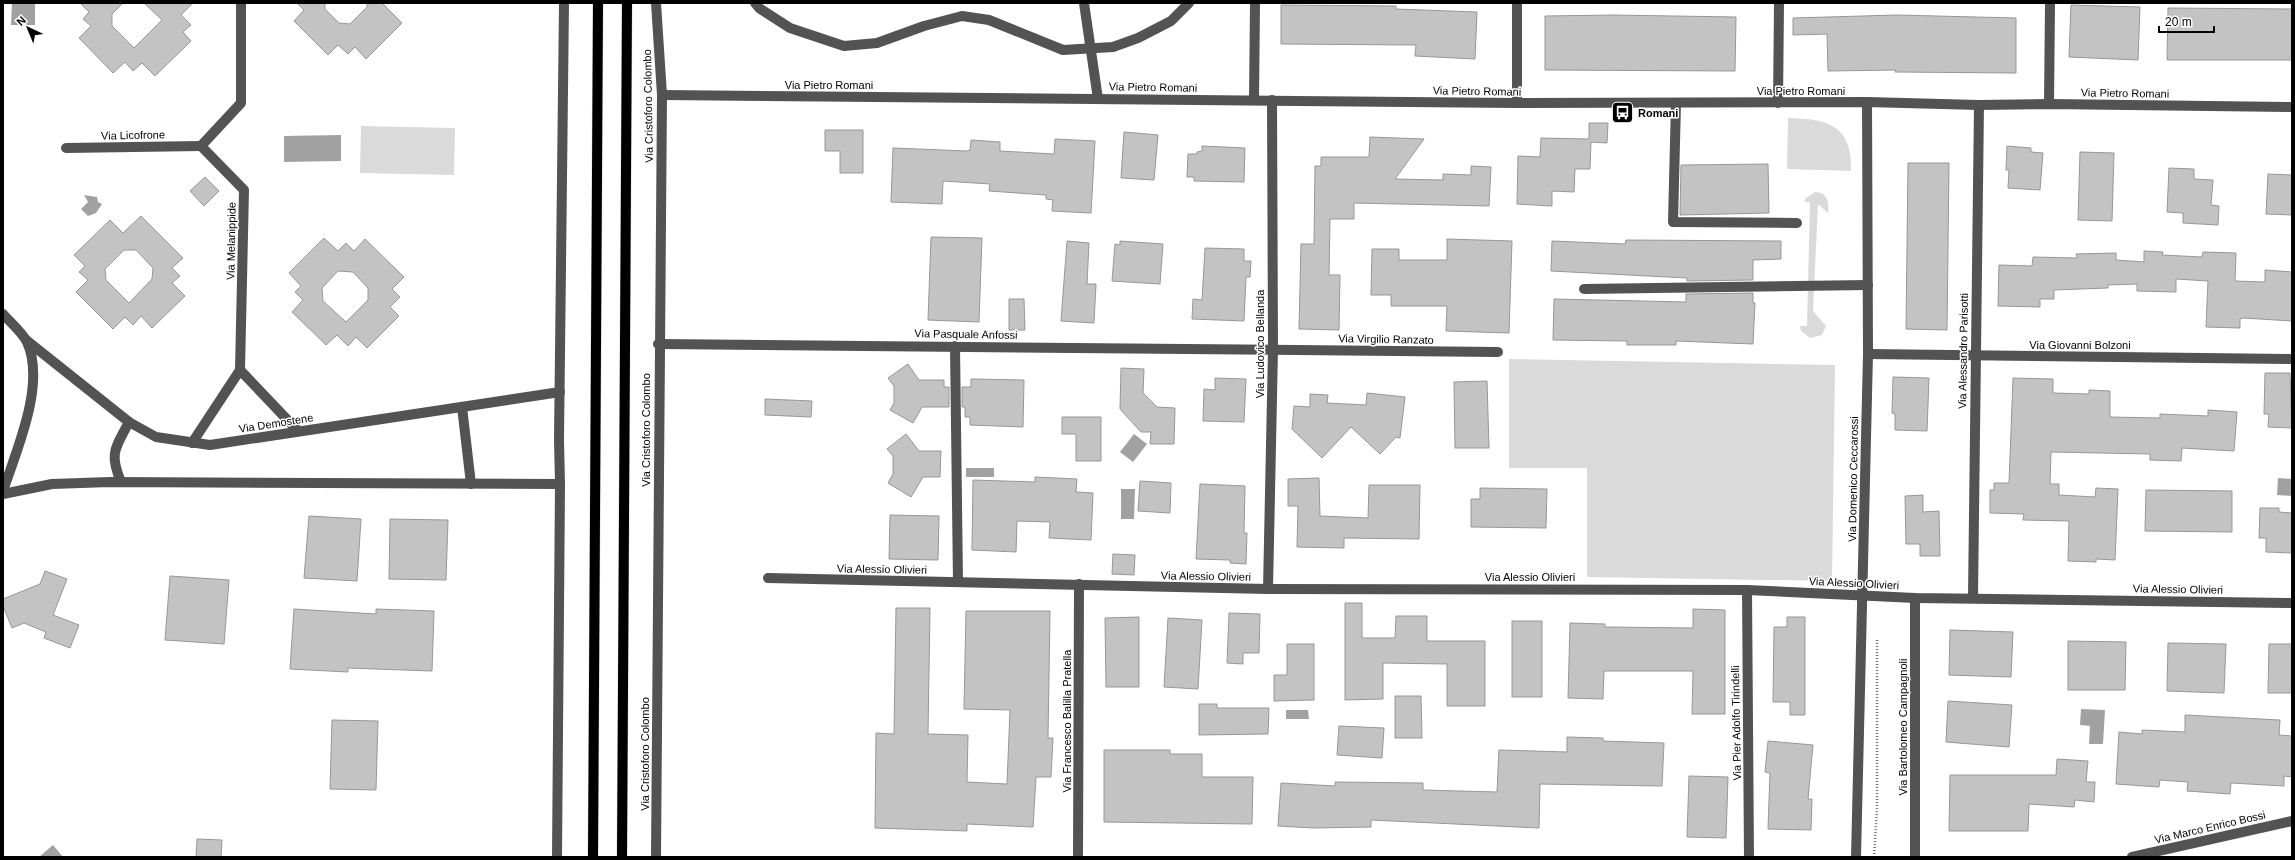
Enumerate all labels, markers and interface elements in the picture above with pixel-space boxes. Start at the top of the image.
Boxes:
north arrow [8,8,48,48]
scale bar [2159,8,2214,34]
text: N [14,14,28,28]
text: 20 m [2165,15,2192,29]
street label: Via Cristoforo Colombo [641,49,655,163]
street label: Via Pietro Romani [785,79,873,91]
street label: Via Pietro Romani [1109,80,1197,94]
street label: Via Pietro Romani [1433,84,1521,98]
street label: Via Pietro Romani [1757,85,1845,97]
street label: Via Pietro Romani [2081,86,2169,100]
bus stop icon: Romani [1610,100,1636,126]
place label: Romani [1638,107,1678,119]
street label: Via Licofrone [101,128,165,142]
street label: Via Melanippide [224,202,238,280]
street label: Via Ludovico Bellanda [1254,289,1266,398]
street label: Via Alessandro Parisotti [1956,293,1970,409]
street label: Via Pasquale Anfossi [914,327,1018,341]
street label: Via Virgilio Ranzato [1338,332,1434,346]
street label: Via Giovanni Bolzoni [2029,339,2131,351]
street label: Via Cristoforo Colombo [640,373,652,487]
street label: Via Demostene [238,411,314,435]
street label: Via Domenico Ceccarossi [1846,416,1860,542]
street label: Via Alessio Olivieri [837,562,927,576]
street label: Via Alessio Olivieri [1161,569,1251,583]
street label: Via Alessio Olivieri [1485,571,1575,583]
street label: Via Alessio Olivieri [1809,575,1899,591]
street label: Via Alessio Olivieri [2133,582,2223,596]
street label: Via Francesco Balilla Pratella [1061,649,1073,792]
street label: Via Bartolomeo Campagnoli [1897,659,1909,795]
street label: Via Pier Adolfo Tirindelli [1729,665,1743,781]
street label: Via Cristoforo Colombo [639,697,651,811]
street label: Via Marco Enrico Bossi [2153,808,2267,846]

